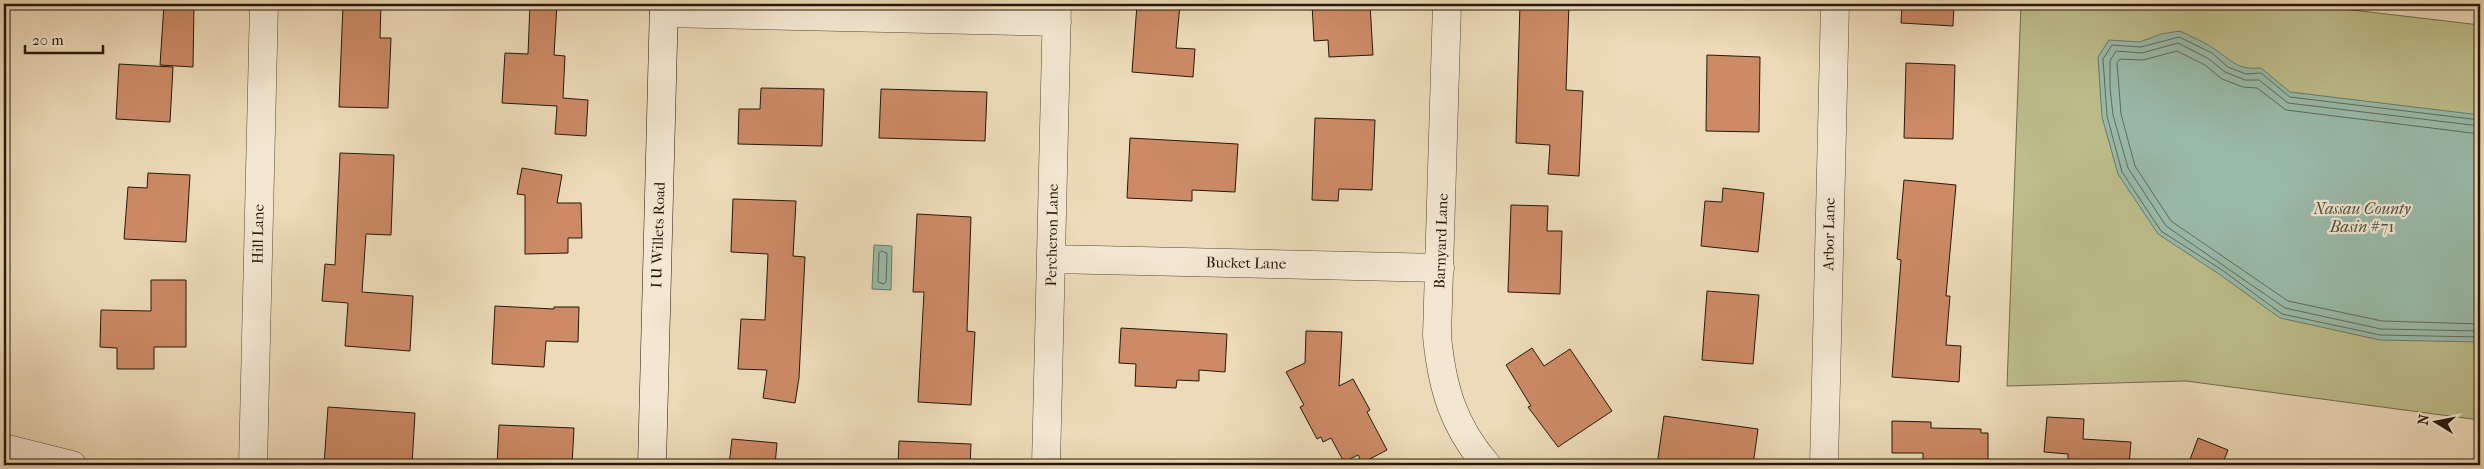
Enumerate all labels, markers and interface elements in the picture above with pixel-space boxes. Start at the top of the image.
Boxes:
scale bar [25,22,102,54]
text: 20 m [32,31,64,49]
street label: I U Willets Road [647,181,669,288]
street label: Percheron Lane [1042,183,1062,286]
street label: Barnyard Lane [1430,192,1452,289]
street label: Arbor Lane [1819,197,1839,272]
water label: Nassau County Basin #71 [2312,199,2411,236]
street label: Hill Lane [248,203,268,264]
street label: Bucket Lane [1206,253,1287,273]
north arrow [2412,396,2462,446]
text: N [2414,413,2433,427]

